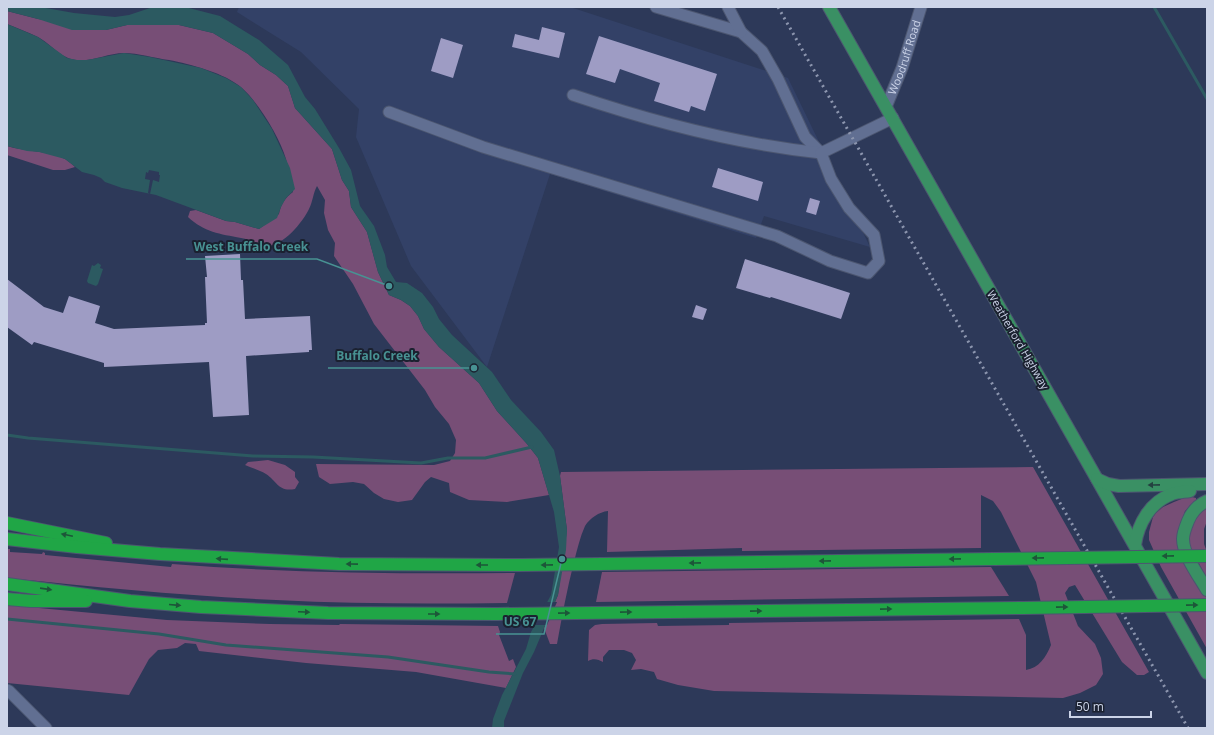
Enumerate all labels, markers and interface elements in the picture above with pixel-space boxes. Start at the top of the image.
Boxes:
street label: Woodruff Road [884,18,923,97]
callout: West Buffalo Creek [186,235,317,259]
text: West Buffalo Creek [194,238,309,255]
street label: Weatherford Highway [984,288,1053,392]
callout: Buffalo Creek [328,344,425,368]
text: Buffalo Creek [336,347,418,364]
one-way arrow [1147,482,1160,488]
one-way arrow [61,532,73,538]
one-way arrow [1161,553,1174,559]
one-way arrow [216,555,228,562]
one-way arrow [1031,555,1044,561]
one-way arrow [948,556,961,562]
one-way arrow [818,558,831,564]
one-way arrow [689,559,701,566]
one-way arrow [345,561,358,567]
one-way arrow [541,561,553,568]
one-way arrow [475,562,488,568]
one-way arrow [40,586,52,592]
one-way arrow [169,601,181,608]
one-way arrow [1186,602,1199,608]
one-way arrow [1056,604,1069,610]
one-way arrow [880,606,893,612]
one-way arrow [298,608,310,615]
one-way arrow [750,608,763,614]
one-way arrow [620,609,632,616]
callout: US 67 [496,610,544,634]
one-way arrow [558,610,571,616]
one-way arrow [428,611,441,617]
text: US 67 [504,613,536,630]
scale bar [1070,693,1151,719]
text: 50 m [1076,698,1104,715]

